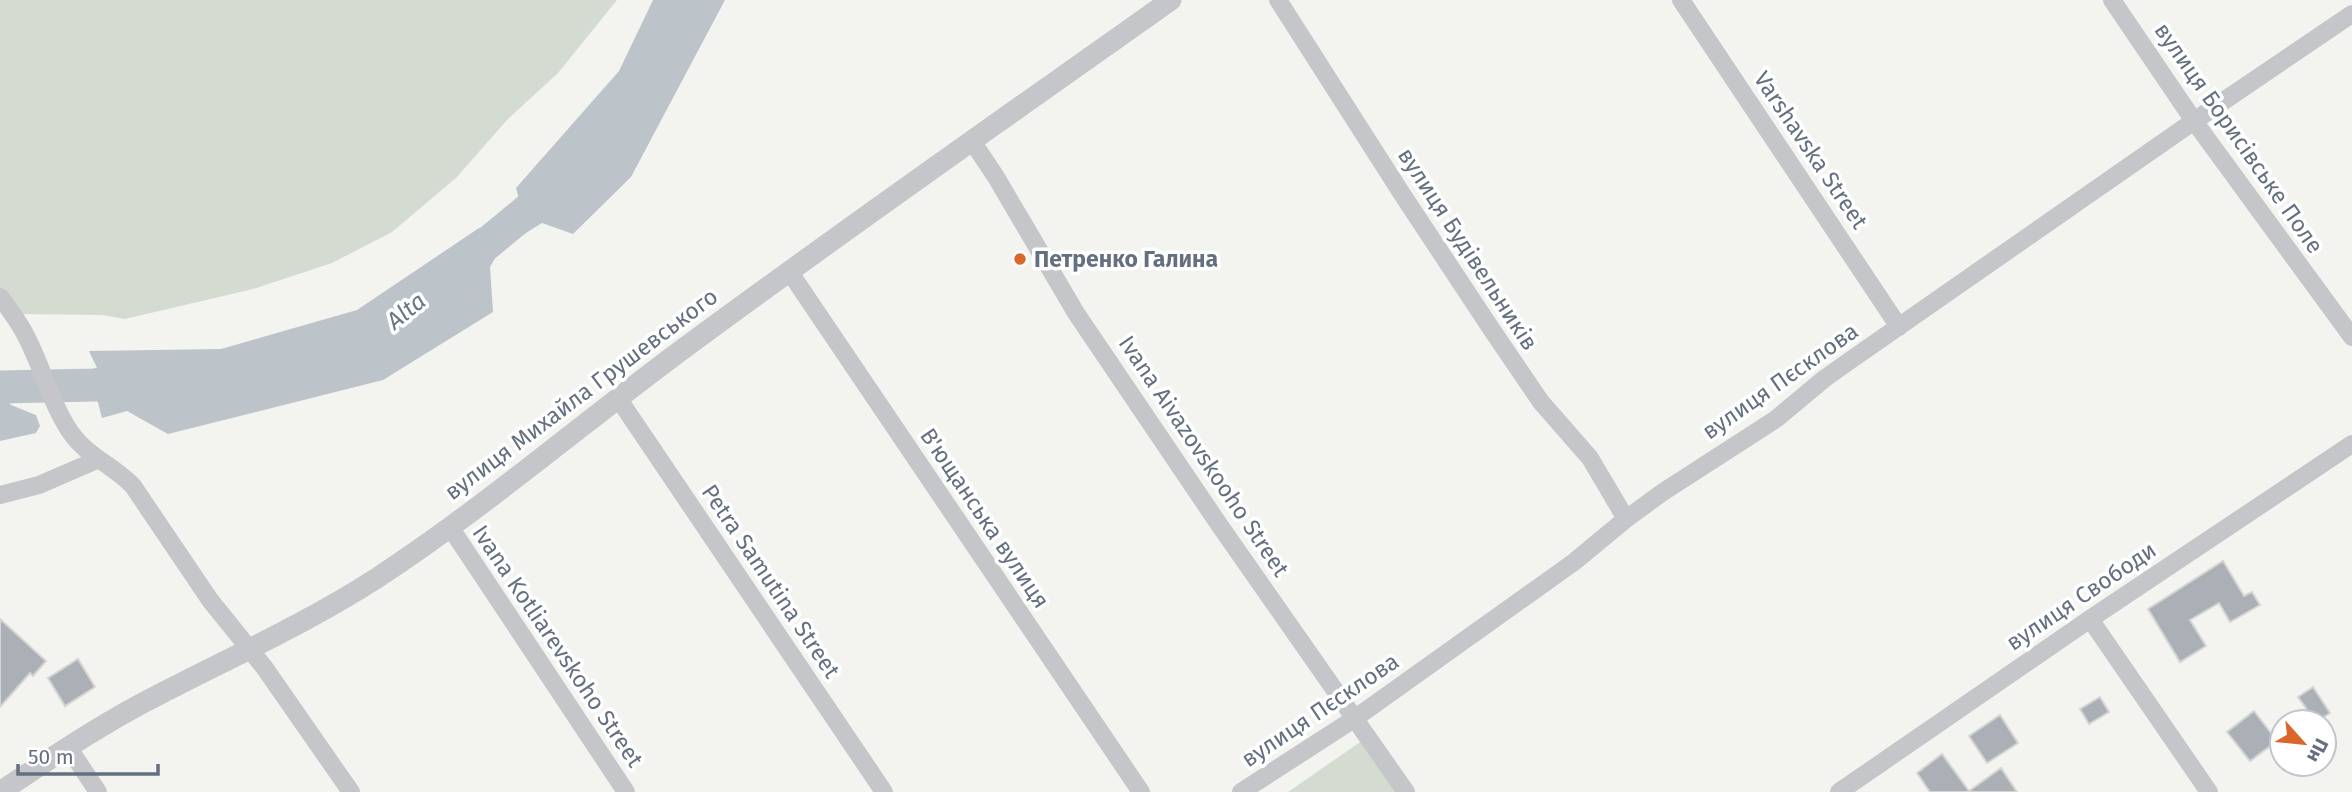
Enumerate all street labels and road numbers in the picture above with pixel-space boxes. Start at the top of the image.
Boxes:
street label: вулиця Борисівське Поле [2149,17,2329,259]
street label: Varshavska Street [1748,66,1874,235]
street label: вулиця Будівельників [1392,143,1544,355]
street label: вулиця Михайла Грушевського [439,282,723,506]
street label: вулиця Пєсклова [1697,317,1863,445]
street label: Ivana Aivazovskooho Street [1113,330,1296,582]
street label: В'ющанська вулиця [914,423,1056,613]
street label: Petra Samutina Street [696,479,847,684]
street label: Ivana Kotliarevskoho Street [467,520,650,773]
street label: вулиця Свободи [2001,535,2161,657]
street label: вулиця Пєсклова [1236,647,1404,773]

